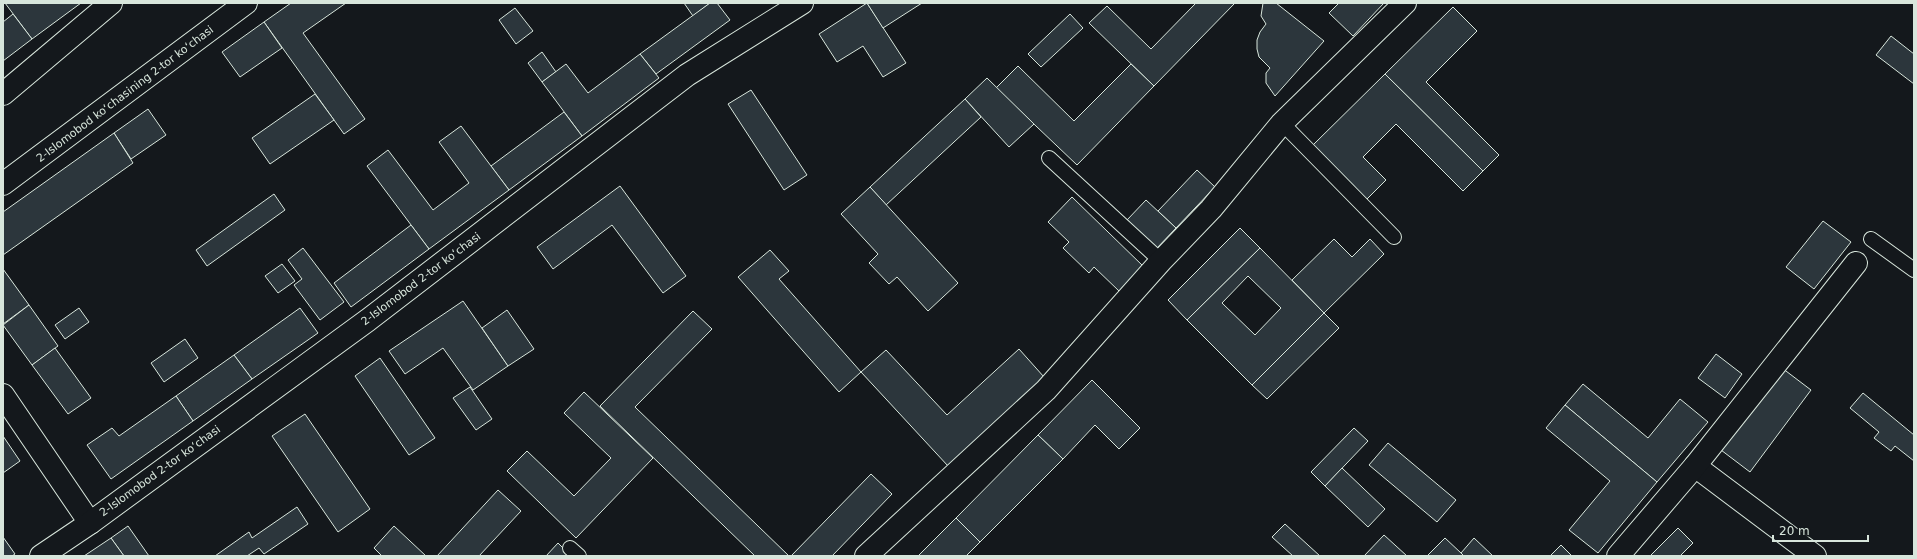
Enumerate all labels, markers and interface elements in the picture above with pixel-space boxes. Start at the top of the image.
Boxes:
street label: 2-Islomobod koʻchasining 2-tor koʻchasi [34,23,216,165]
street label: 2-Islomobod 2-tor koʻchasi [359,230,483,328]
street label: 2-Islomobod 2-tor koʻchasi [97,423,223,519]
scale bar [1773,517,1868,543]
text: 20 m [1779,524,1810,538]

